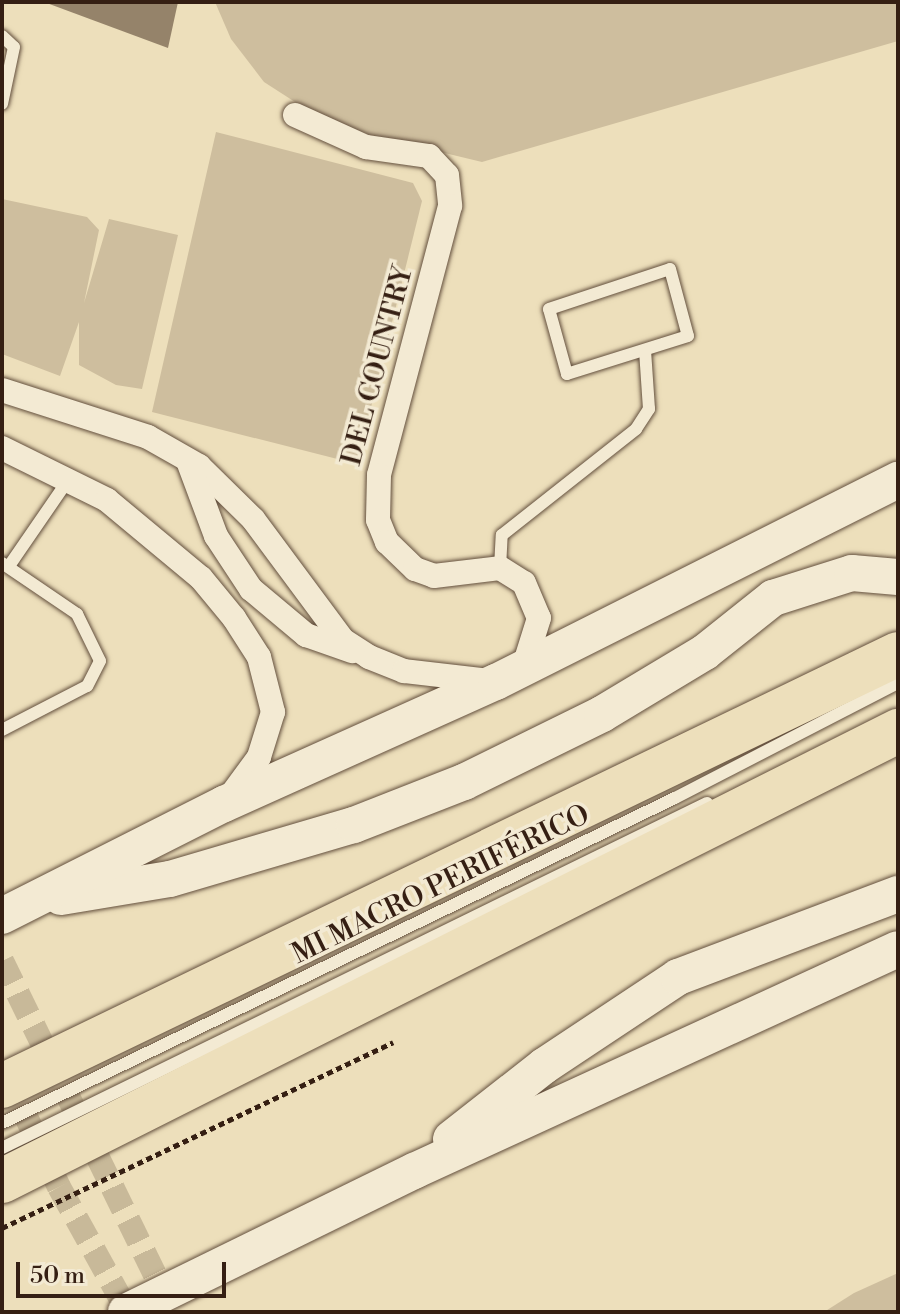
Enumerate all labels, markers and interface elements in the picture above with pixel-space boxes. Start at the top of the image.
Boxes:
street label: DEL COUNTRY [335,263,421,469]
street label: MI MACRO PERIFÉRICO [287,798,595,972]
scale bar [20,1246,230,1296]
text: 50 m [30,1261,85,1291]

